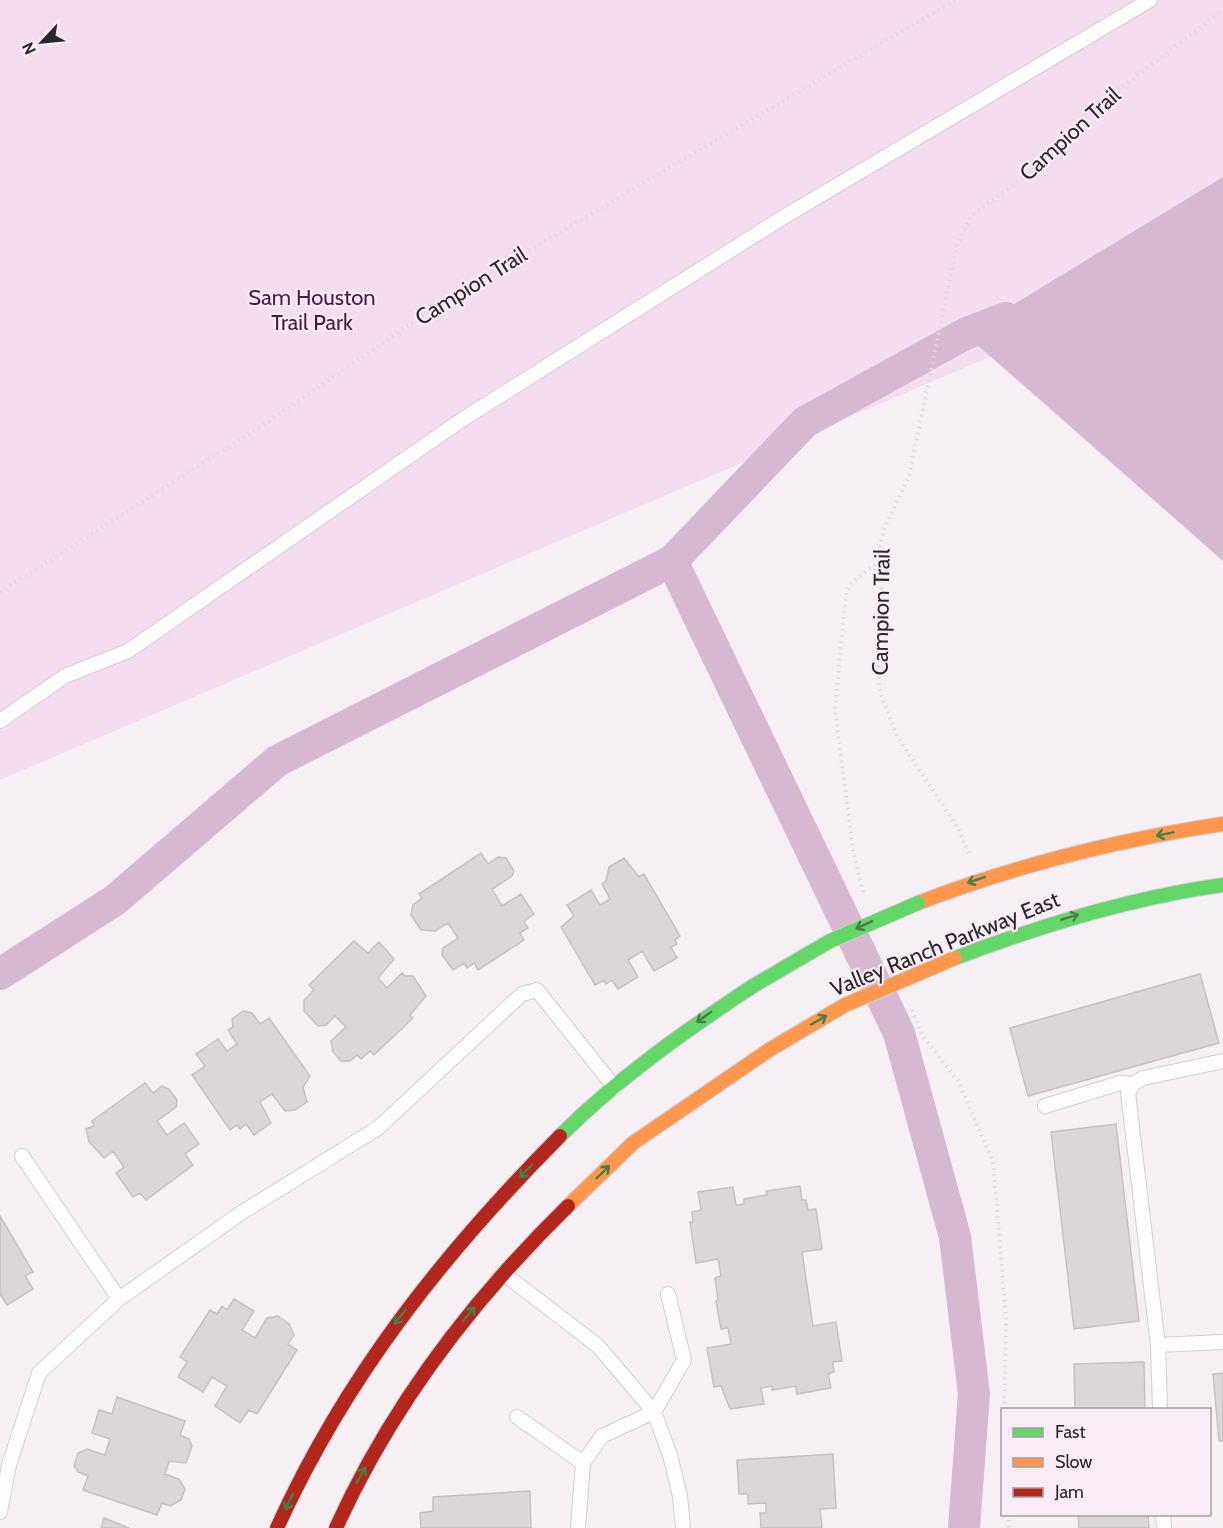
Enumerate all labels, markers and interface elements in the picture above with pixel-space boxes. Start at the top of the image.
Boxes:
north arrow [12,12,72,72]
text: N [18,39,40,58]
street label: Campion Trail [1014,81,1127,186]
street label: Campion Trail [410,241,533,331]
park label: Sam Houston Trail Park [248,284,376,336]
street label: Campion Trail [866,548,896,676]
one-way arrow [1156,828,1175,840]
one-way arrow [967,876,986,887]
street label: Valley Ranch Parkway East [827,885,1064,1002]
one-way arrow [1060,911,1079,922]
one-way arrow [855,920,873,931]
one-way arrow [696,1011,712,1023]
one-way arrow [810,1013,827,1025]
one-way arrow [518,1164,533,1179]
one-way arrow [595,1165,610,1179]
one-way arrow [463,1306,476,1322]
one-way arrow [393,1309,406,1325]
legend [1001,1408,1211,1516]
text: Fast [1055,1421,1086,1443]
text: Slow [1055,1451,1092,1473]
one-way arrow [355,1467,367,1484]
text: Jam [1054,1481,1084,1503]
one-way arrow [283,1493,295,1511]

